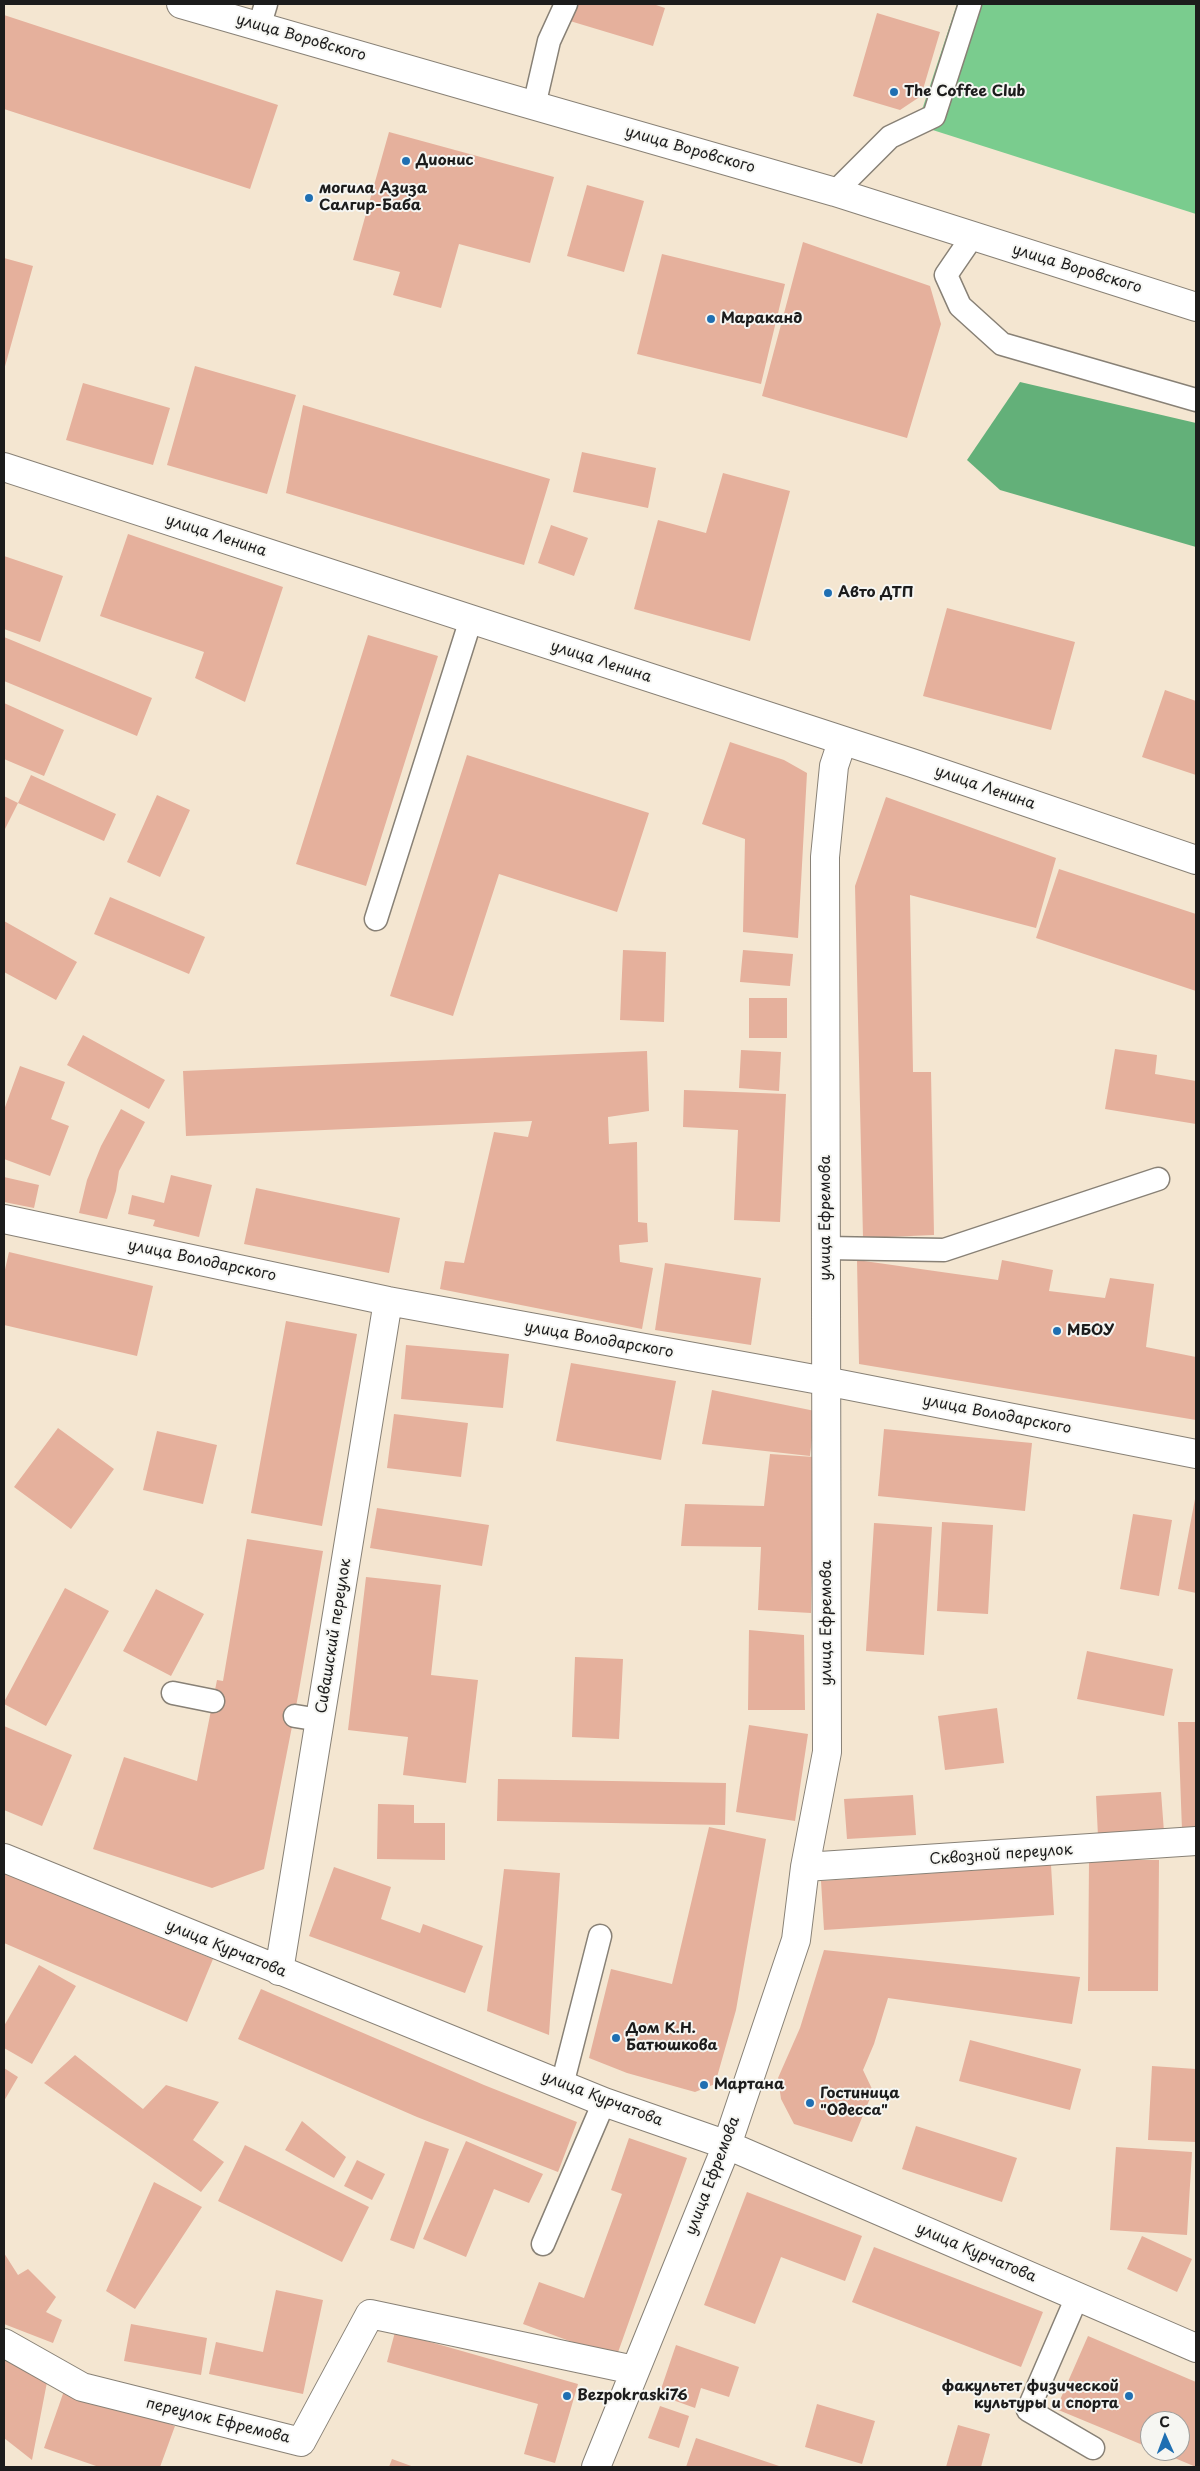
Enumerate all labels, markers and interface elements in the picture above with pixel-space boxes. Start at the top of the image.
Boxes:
street label: улица Воровского [234,11,368,65]
place label: The Coffee Club [904,83,1025,101]
marker: The Coffee Club [888,86,900,98]
street label: улица Воровского [623,123,757,177]
place label: Дионис [416,152,474,170]
marker: Дионис [400,155,412,167]
place label: могила Азиза Салгир-Баба [319,180,427,215]
marker: могила Азиза Салгир-Баба [303,192,315,204]
street label: улица Воровского [1010,241,1144,297]
place label: Мараканд [721,310,802,328]
marker: Мараканд [705,313,717,325]
street label: улица Ленина [163,511,269,561]
place label: Авто ДТП [838,584,914,602]
marker: Авто ДТП [822,587,834,599]
street label: улица Ленина [548,637,654,687]
street label: улица Ленина [932,762,1038,814]
street label: улица Ефремова [817,1155,835,1281]
street label: улица Володарского [126,1237,278,1285]
street label: улица Володарского [523,1318,675,1362]
place label: МБОУ [1067,1322,1114,1340]
marker: МБОУ [1051,1325,1063,1337]
street label: улица Володарского [921,1392,1073,1438]
street label: Сивашский переулок [313,1557,355,1715]
street label: улица Ефремова [818,1560,836,1686]
street label: Сквозной переулок [929,1841,1073,1869]
street label: улица Курчатова [163,1917,289,1981]
place label: Дом К.Н. Батюшкова [626,2020,718,2055]
marker: Дом К.Н. Батюшкова [610,2032,622,2044]
street label: улица Курчатова [539,2068,665,2130]
place label: Мартана [714,2076,785,2094]
marker: Мартана [698,2079,710,2091]
place label: Гостиница "Одесса" [820,2085,900,2120]
marker: Гостиница "Одесса" [804,2097,816,2109]
street label: улица Ефремова [682,2114,744,2238]
street label: улица Курчатова [913,2220,1039,2286]
place label: факультет физической культуры и спорта [942,2378,1119,2413]
place label: Bezpokraski76 [577,2387,688,2405]
marker: Bezpokraski76 [561,2390,573,2402]
marker: факультет физической культуры и спорта [1123,2390,1135,2402]
street label: переулок Ефремова [144,2394,292,2448]
north arrow [1140,2411,1190,2461]
text: С [1159,2411,1170,2432]

